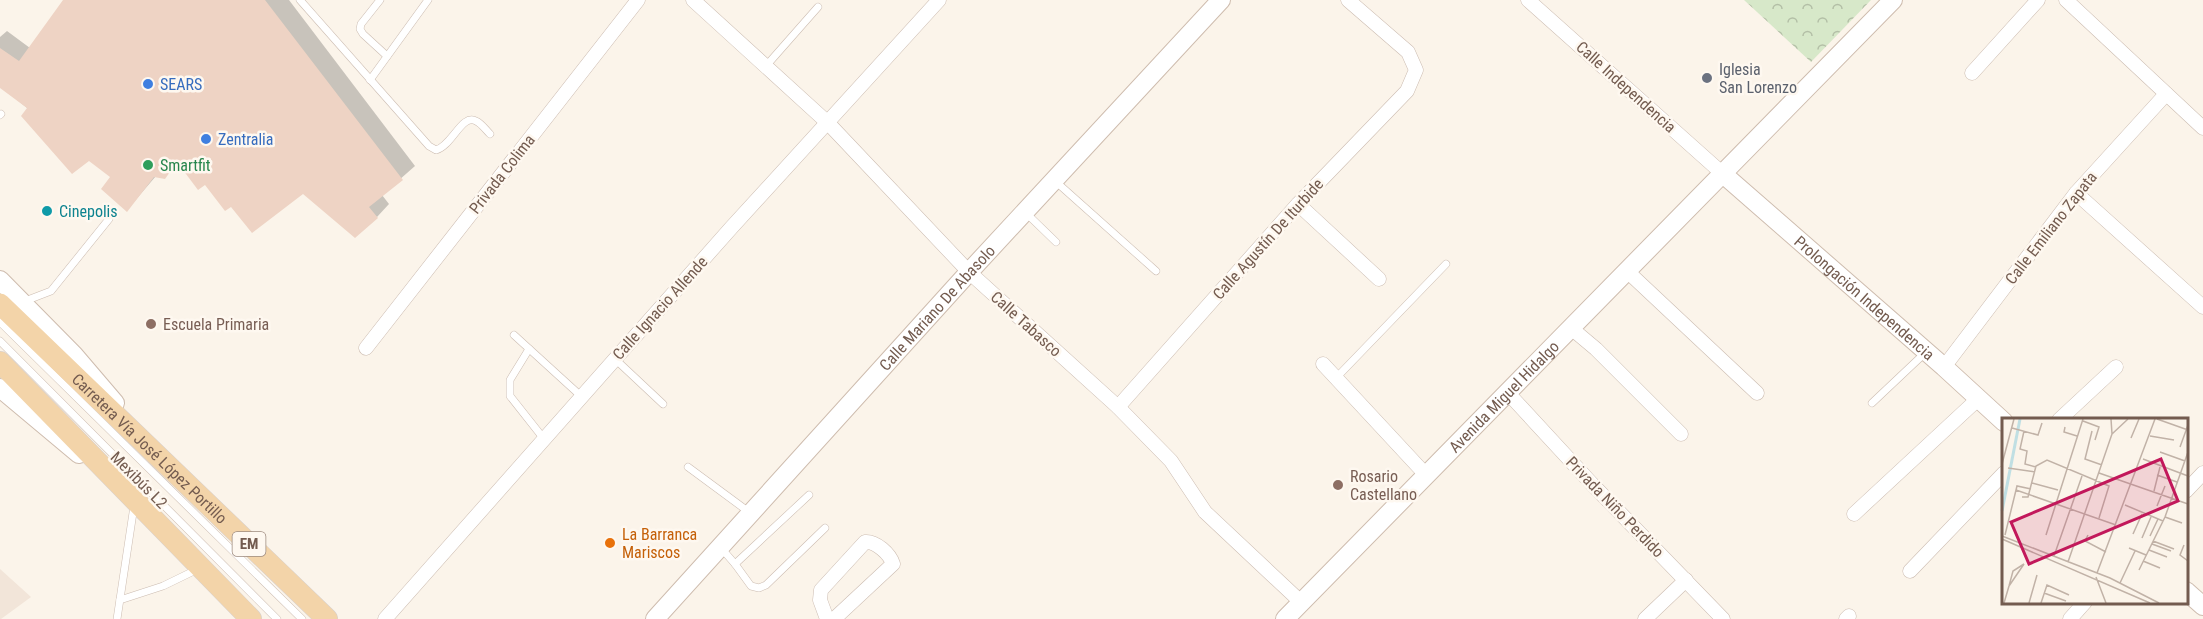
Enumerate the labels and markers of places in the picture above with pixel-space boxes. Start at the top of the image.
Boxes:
place label: Iglesia San Lorenzo [1719,60,1797,97]
marker: Iglesia San Lorenzo [1700,71,1714,85]
place label: SEARS [160,75,202,94]
marker: SEARS [141,77,155,91]
place label: Zentralia [218,130,273,149]
marker: Zentralia [199,132,213,146]
place label: Smartfit [160,156,211,175]
marker: Smartfit [141,158,155,172]
place label: Cinepolis [59,202,118,221]
marker: Cinepolis [40,204,54,218]
place label: Escuela Primaria [163,315,269,334]
marker: Escuela Primaria [144,317,158,331]
place label: Rosario Castellano [1350,467,1417,504]
marker: Rosario Castellano [1331,478,1345,492]
place label: La Barranca Mariscos [622,525,697,562]
marker: La Barranca Mariscos [603,536,617,550]

